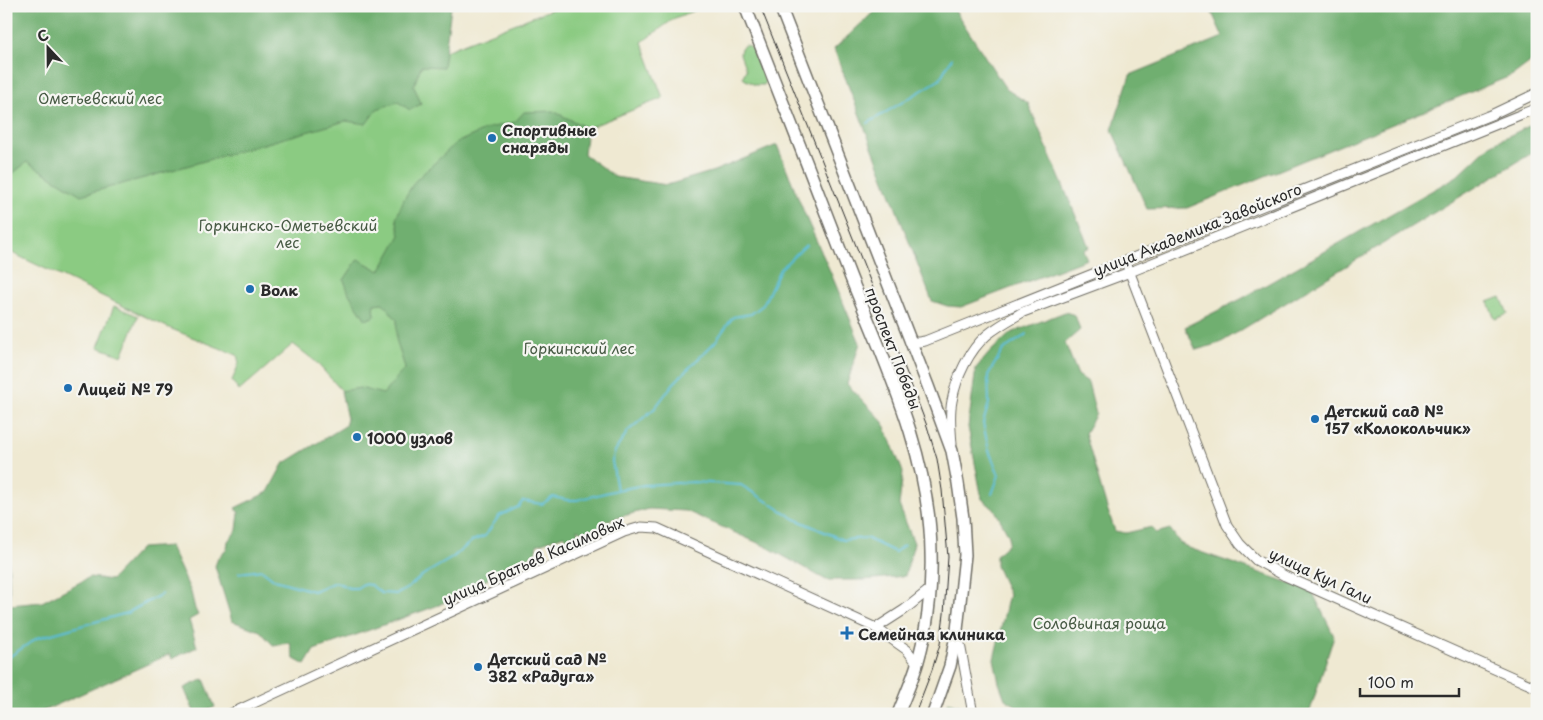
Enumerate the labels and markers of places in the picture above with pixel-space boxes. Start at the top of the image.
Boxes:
place label: Спортивные снаряды [502,118,597,158]
marker: Спортивные снаряды [486,132,498,144]
place label: Волк [260,278,298,301]
marker: Волк [244,283,256,295]
place label: Лицей № 79 [78,377,173,400]
marker: Лицей № 79 [62,382,74,394]
place label: Детский сад № 157 «Колокольчик» [1324,399,1471,439]
marker: Детский сад № 157 «Колокольчик» [1309,413,1321,425]
place label: 1000 узлов [367,426,453,449]
marker: 1000 узлов [351,431,363,443]
place label: Семейная клиника [858,622,1006,645]
marker: Семейная клиника [840,626,854,640]
place label: Детский сад № 382 «Радуга» [487,647,607,687]
marker: Детский сад № 382 «Радуга» [472,661,484,673]

